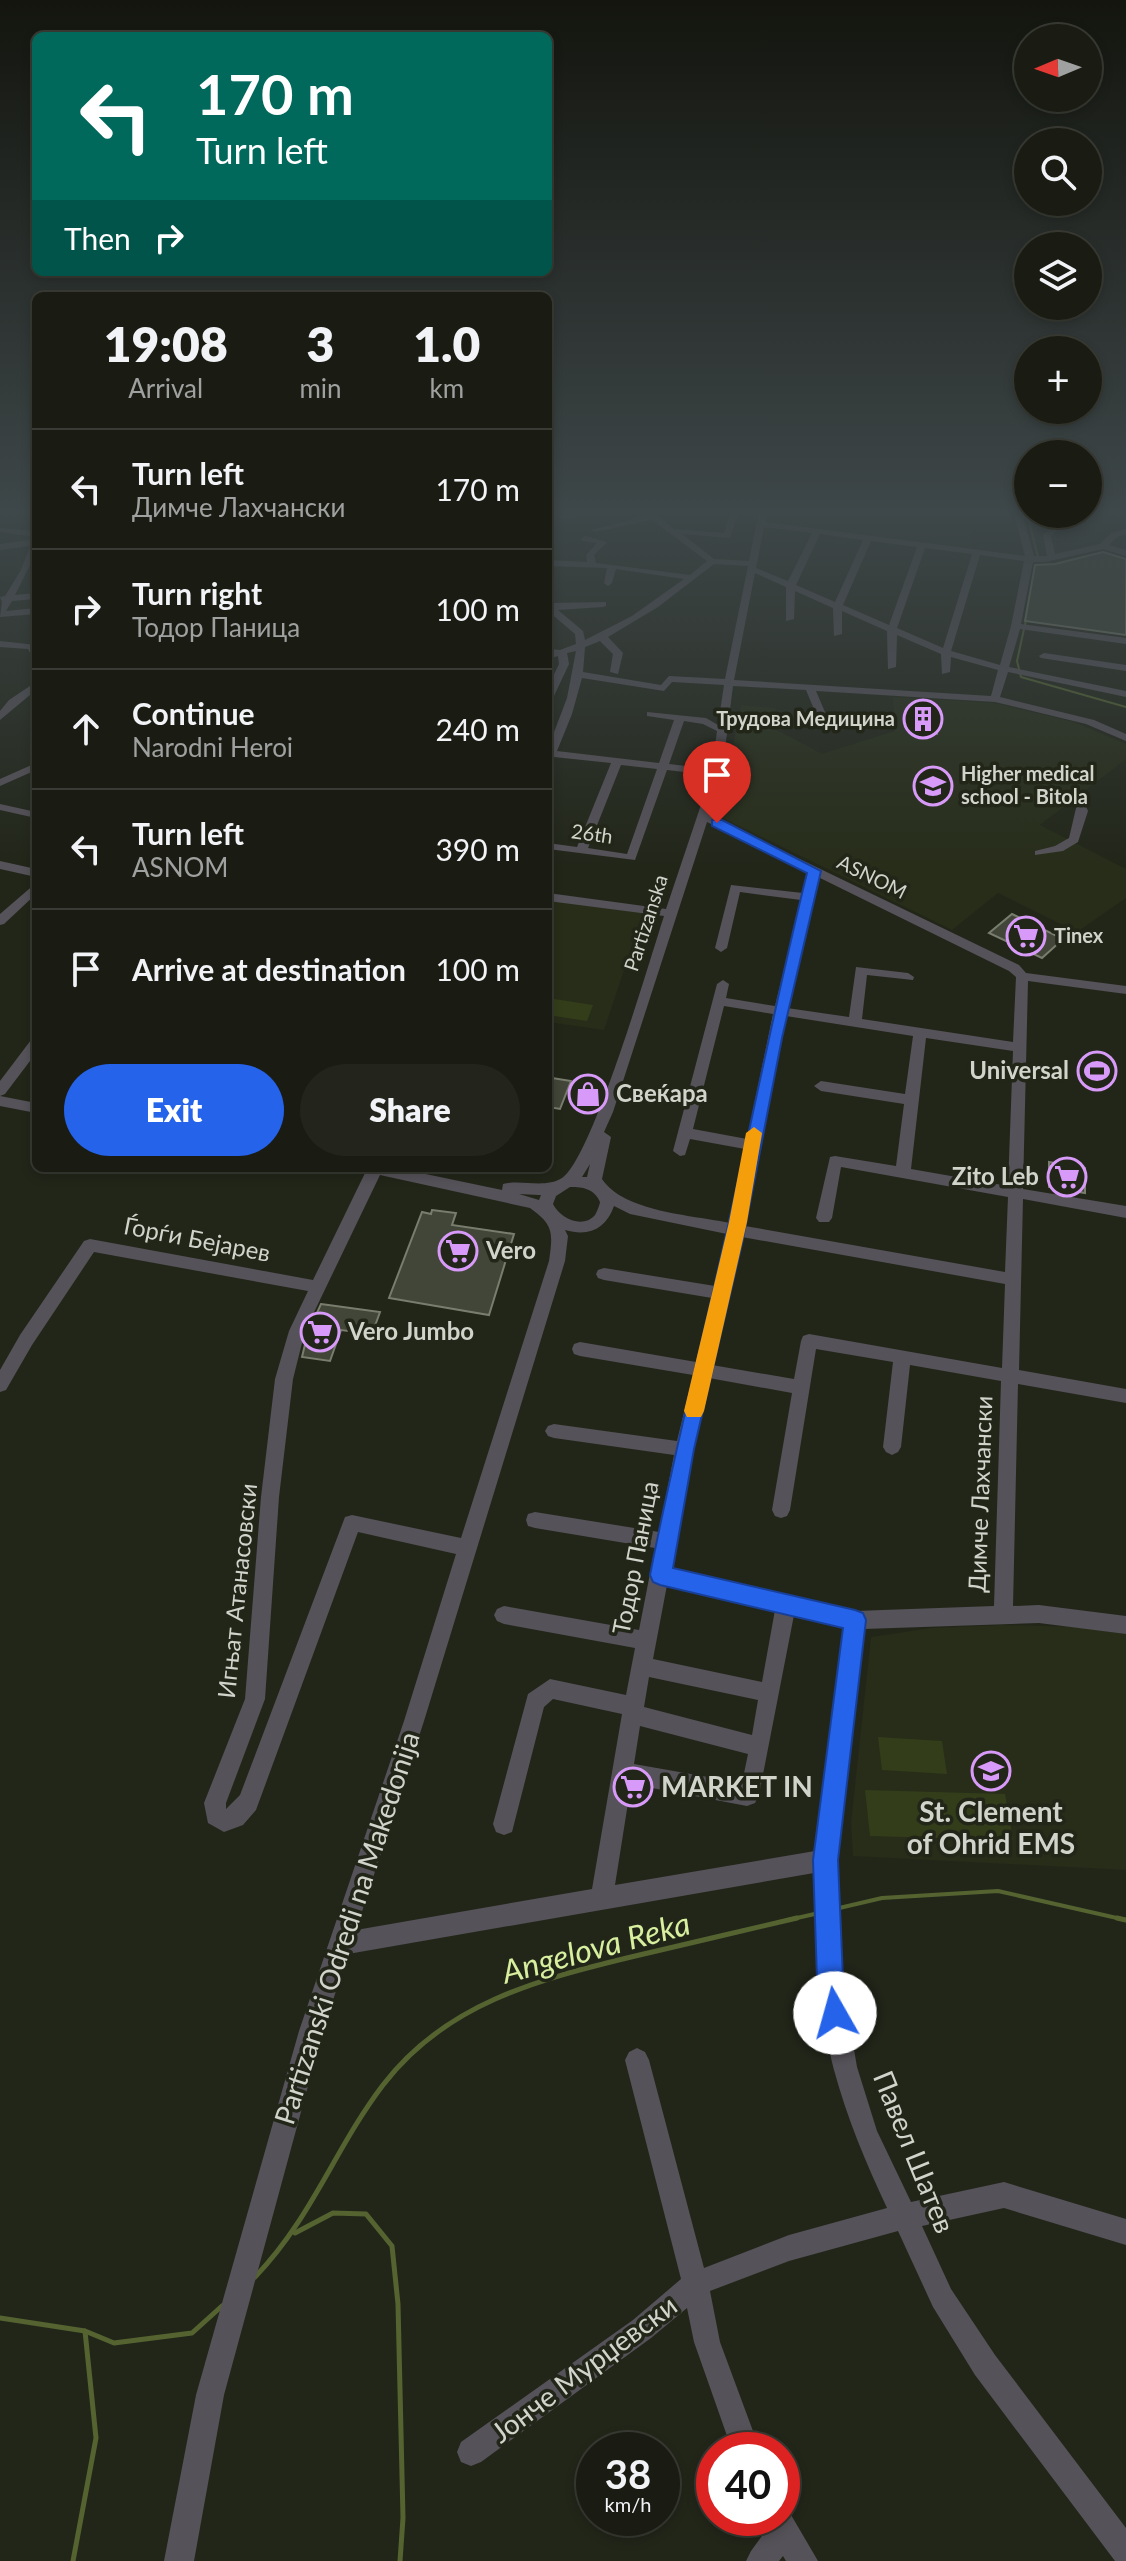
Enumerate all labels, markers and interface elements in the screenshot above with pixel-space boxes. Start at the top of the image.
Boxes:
north arrow [1014,24,1102,112]
map controls [1014,24,1102,528]
text: 170 m [196,60,354,127]
icon: left [64,64,168,168]
text: Turn left [196,128,328,172]
button: search [1014,128,1102,216]
icon: right [147,216,191,260]
text: Then [64,220,131,256]
button: layers [1014,232,1102,320]
text: 19:08 [104,315,228,372]
text: 3 [307,315,334,372]
text: 1.0 [413,315,480,372]
button: + [1014,336,1102,424]
text: Arrival [128,372,203,404]
text: min [299,372,342,404]
text: km [429,372,464,404]
button: − [1014,440,1102,528]
text: Turn left [132,455,244,491]
icon: left [64,467,108,511]
text: 170 m [435,471,520,507]
text: Димче Лахчански [132,491,345,523]
text: Turn right [132,575,262,611]
icon: right [64,587,108,631]
text: 100 m [435,591,520,627]
text: Тодор Паница [132,611,300,643]
text: Continue [132,695,255,731]
building icon: Трудова Медицина [902,698,944,740]
place label: Трудова Медицина [716,706,895,730]
icon: ahead [64,707,108,751]
text: 240 m [435,711,520,747]
text: Narodni Heroi [132,731,293,763]
pin [683,741,751,823]
icon: arrive [695,753,739,797]
place label: Higher medical school - Bitola [961,761,1094,808]
school or university icon: Higher medical school - Bitola [912,765,954,807]
text: Turn left [132,815,244,851]
street label: 26th [570,818,614,848]
icon: left [64,827,108,871]
text: 390 m [435,831,520,867]
street label: ASNOM [834,849,911,903]
text: ASNOM [132,851,229,883]
street label: Partizanska [618,871,672,974]
supermarket icon: Tinex [1005,915,1047,957]
place label: Tinex [1054,923,1104,947]
icon: arrive [64,947,108,991]
text: Arrive at destination [132,951,406,987]
text: 100 m [435,951,520,987]
sports icon: Universal [1076,1050,1118,1092]
place label: Universal [969,1055,1069,1084]
button: Exit [64,1064,284,1156]
button: Share [300,1064,520,1156]
shop icon: Свеќара [567,1073,609,1115]
place label: Свеќара [616,1078,708,1107]
supermarket icon: Zito Leb [1046,1156,1088,1198]
place label: Zito Leb [952,1161,1039,1190]
street label: Ѓорѓи Бејарев [121,1210,273,1267]
supermarket icon: Vero [437,1230,479,1272]
place label: Vero [485,1235,536,1264]
supermarket icon: Vero Jumbo [299,1311,341,1353]
place label: Vero Jumbo [347,1316,474,1345]
street label: Димче Лахчански [962,1395,997,1593]
street label: Тодор Паница [605,1479,664,1637]
street label: Игњат Атанасовски [211,1482,262,1700]
street label: Partizanski Odredi na Makedonija [266,1727,426,2128]
school or university icon: St. Clement of Ohrid EMS [970,1750,1012,1792]
supermarket icon: MARKET IN [612,1766,654,1808]
place label: MARKET IN [661,1769,813,1803]
place label: St. Clement of Ohrid EMS [907,1794,1075,1860]
water label: Angelova Reka [495,1903,694,1991]
position arrow [793,1971,877,2055]
street label: Павел Шатев [867,2066,963,2238]
street label: Јонче Мурџевски [484,2287,683,2449]
speed limit sign: 40 [696,2432,800,2536]
text: 38 [605,2450,651,2498]
text: km/h [605,2492,651,2516]

